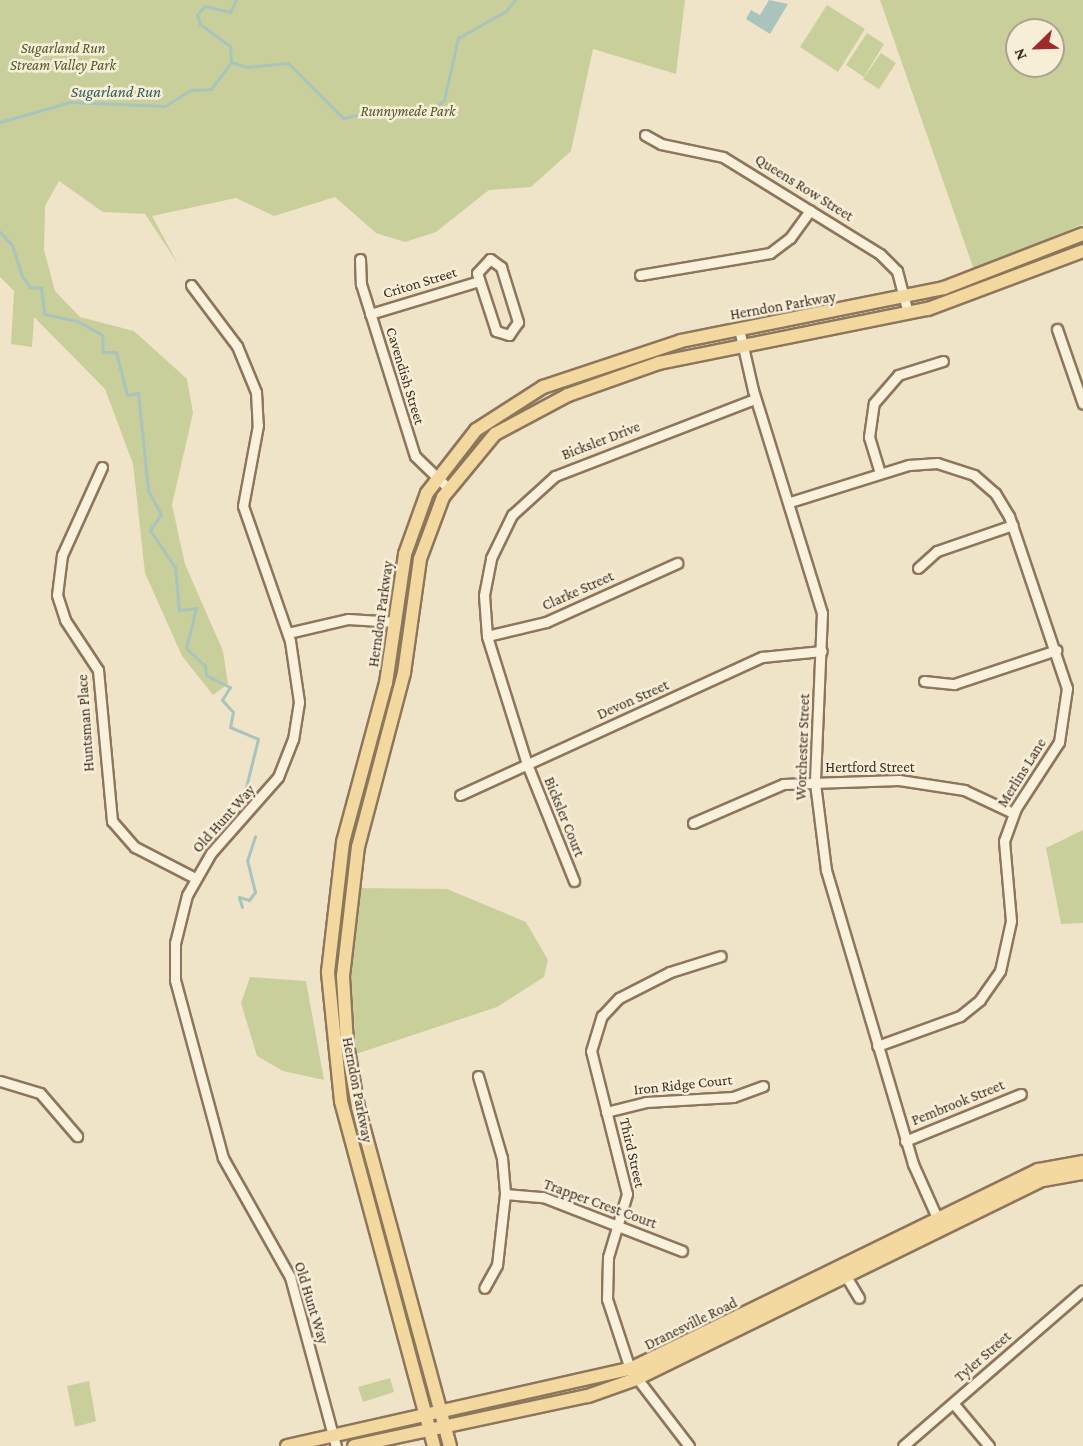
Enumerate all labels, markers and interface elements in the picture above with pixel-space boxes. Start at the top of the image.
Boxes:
north arrow [1005,18,1065,78]
park label: Sugarland Run Stream Valley Park [10,39,116,74]
text: N [1010,46,1030,63]
water label: Sugarland Run [71,82,161,102]
park label: Runnymede Park [360,103,456,121]
street label: Queens Row Street [752,151,856,225]
street label: Criton Street [381,263,459,303]
street label: Herndon Parkway [729,288,837,324]
street label: Cavendish Street [382,325,428,427]
street label: Bicksler Drive [559,418,643,464]
street label: Herndon Parkway [365,560,397,668]
street label: Clarke Street [539,567,617,615]
street label: Huntsman Place [74,674,98,772]
street label: Devon Street [594,676,672,724]
street label: Worchester Street [792,693,814,801]
street label: Merlins Lane [994,735,1050,811]
street label: Hertford Street [825,759,915,777]
street label: Bicksler Court [540,774,588,860]
street label: Old Hunt Way [189,781,259,857]
street label: Herndon Parkway [338,1036,376,1144]
street label: Iron Ridge Court [633,1071,733,1099]
street label: Pembrook Street [909,1076,1007,1130]
street label: Third Street [615,1116,649,1190]
street label: Trapper Crest Court [541,1175,659,1233]
street label: Old Hunt Way [290,1260,332,1346]
street label: Dranesville Road [642,1294,740,1354]
street label: Tyler Street [951,1328,1015,1386]

